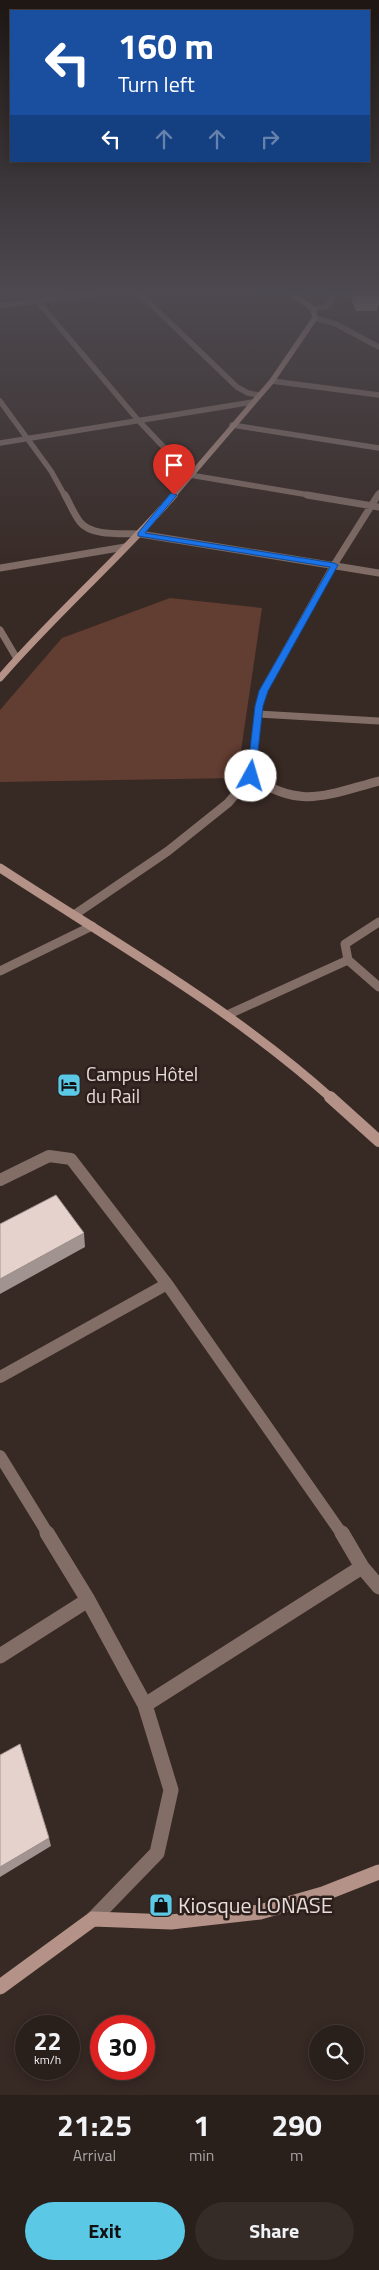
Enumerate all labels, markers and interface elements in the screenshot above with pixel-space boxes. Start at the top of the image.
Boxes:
text: 160 m [118,19,214,73]
icon: left [35,30,100,95]
text: Turn left [118,67,195,101]
icon: left [97,125,125,153]
icon: ahead [150,125,178,153]
icon: ahead [203,125,231,153]
icon: right [256,125,284,153]
pin [153,444,195,495]
icon: arrive [160,451,188,479]
position arrow [224,749,276,801]
place label: Campus Hôtel du Rail [86,1059,198,1110]
hotel icon: Campus Hôtel du Rail [56,1072,82,1098]
place label: Kiosque LONASE [178,1888,333,1922]
shop icon: Kiosque LONASE [148,1892,174,1918]
speed limit sign: 30 [90,2015,155,2080]
text: 22 [33,2022,62,2060]
map controls [309,2025,364,2080]
button: search [309,2025,364,2080]
text: km/h [34,2050,61,2069]
text: 21:25 [57,2102,132,2148]
text: 1 [193,2102,210,2148]
text: 290 [272,2102,322,2148]
text: Arrival [73,2143,116,2167]
text: min [189,2143,214,2167]
text: m [290,2143,303,2167]
button: Exit [25,2202,185,2260]
button: Share [195,2202,354,2260]

